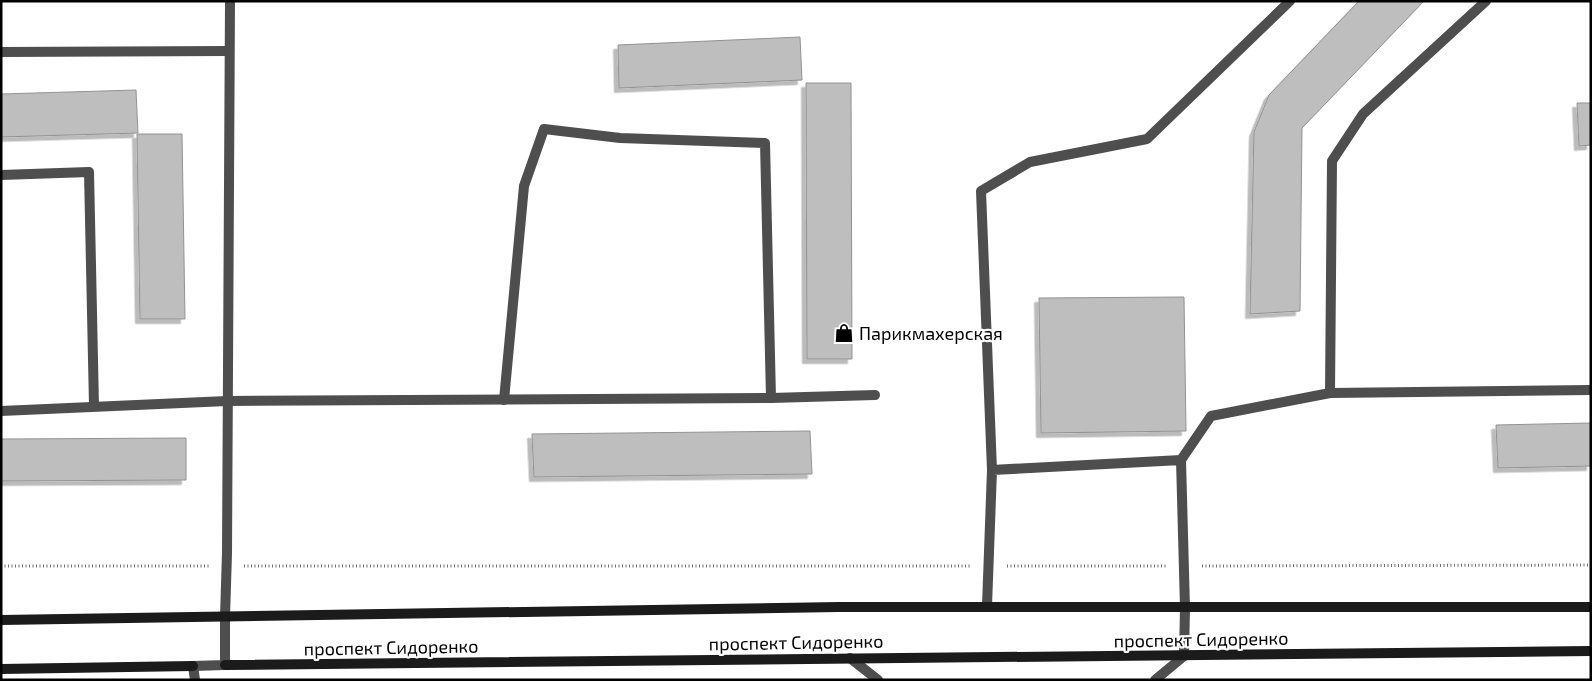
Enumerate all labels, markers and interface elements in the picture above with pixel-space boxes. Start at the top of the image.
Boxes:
shop icon: Парикмахерская [833,322,855,344]
place label: Парикмахерская [859,322,1003,344]
street label: проспект Сидоренко [1113,626,1289,652]
street label: проспект Сидоренко [708,629,884,655]
street label: проспект Сидоренко [303,634,479,660]

